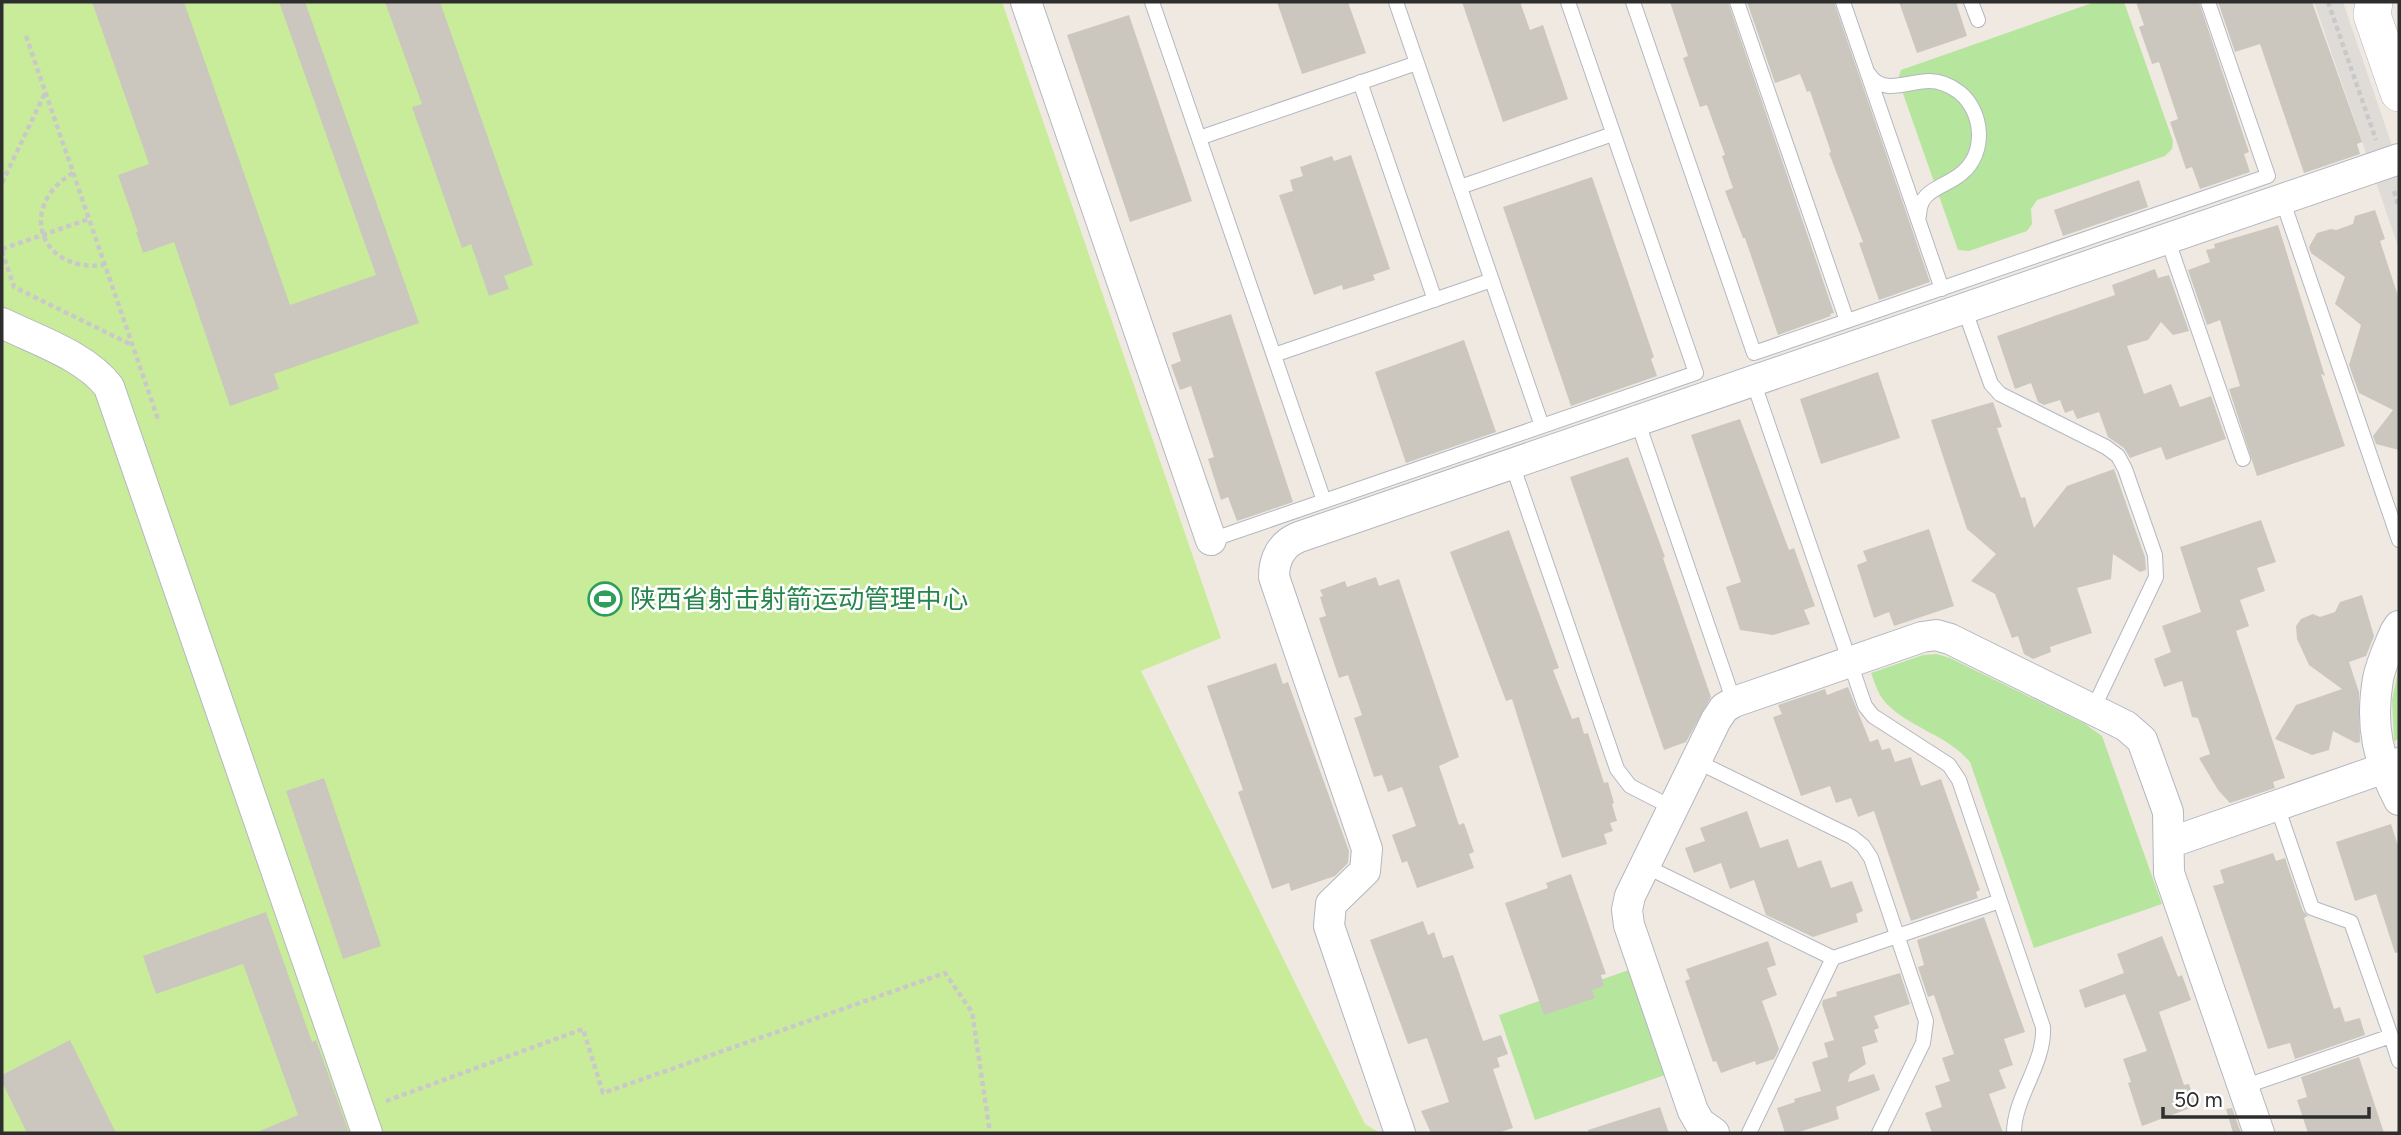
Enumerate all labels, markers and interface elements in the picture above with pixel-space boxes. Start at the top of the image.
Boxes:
sports icon: 陕西省射击射箭运动管理中心 [586,580,624,618]
place label: 陕西省射击射箭运动管理中心 [630,583,968,615]
scale bar [2163,1076,2370,1120]
text: 50 m [2174,1087,2223,1112]

